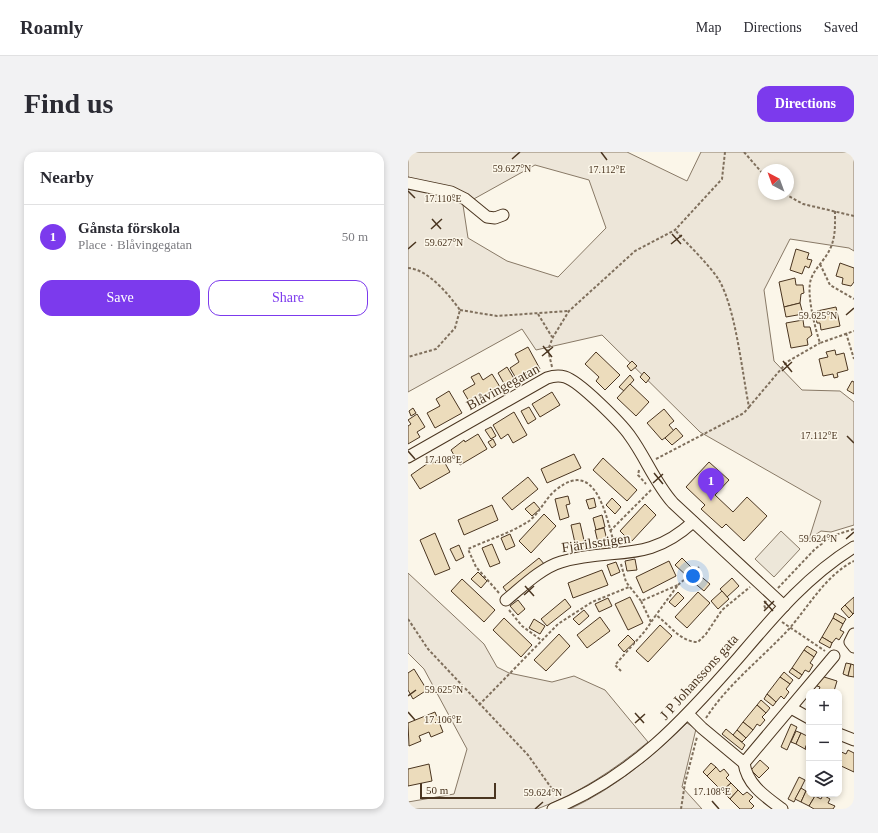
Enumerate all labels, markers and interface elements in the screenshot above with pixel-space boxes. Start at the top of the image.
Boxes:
text: Roamly [20,17,83,38]
text: Map [696,20,721,35]
text: Directions [743,20,802,35]
text: Saved [824,20,858,35]
button: Directions [757,86,854,122]
text: Find us [24,88,114,119]
text: 59.627°N [493,163,531,174]
text: 17.112°E [588,164,626,175]
north arrow [758,164,794,200]
text: Nearby [40,168,94,187]
text: 17.110°E [424,193,462,204]
text: Gånsta förskola [78,220,180,236]
text: 1 [50,229,56,244]
text: 50 m [342,229,368,244]
text: Place · Blåvingegatan [78,237,192,252]
text: 59.627°N [425,237,463,248]
button: Save [40,280,200,316]
button: Share [208,280,368,316]
text: 59.625°N [799,310,837,321]
street label: Blåvingegatan [464,361,542,413]
text: 17.112°E [800,430,838,441]
text: 17.108°E [424,454,462,465]
pin: 1 [698,468,724,501]
street label: Fjärilsstigen [561,531,631,555]
text: 59.624°N [799,533,837,544]
your location [683,566,703,586]
street label: J P Johanssons gata [657,631,742,723]
text: 59.625°N [425,684,463,695]
map controls [806,689,842,797]
button: + [806,689,842,725]
text: 17.106°E [424,714,462,725]
button: − [806,725,842,761]
button: layers [806,761,842,797]
scale bar [420,781,496,800]
text: 50 m [426,784,448,796]
text: 17.108°E [693,786,731,797]
text: 59.624°N [524,787,562,798]

